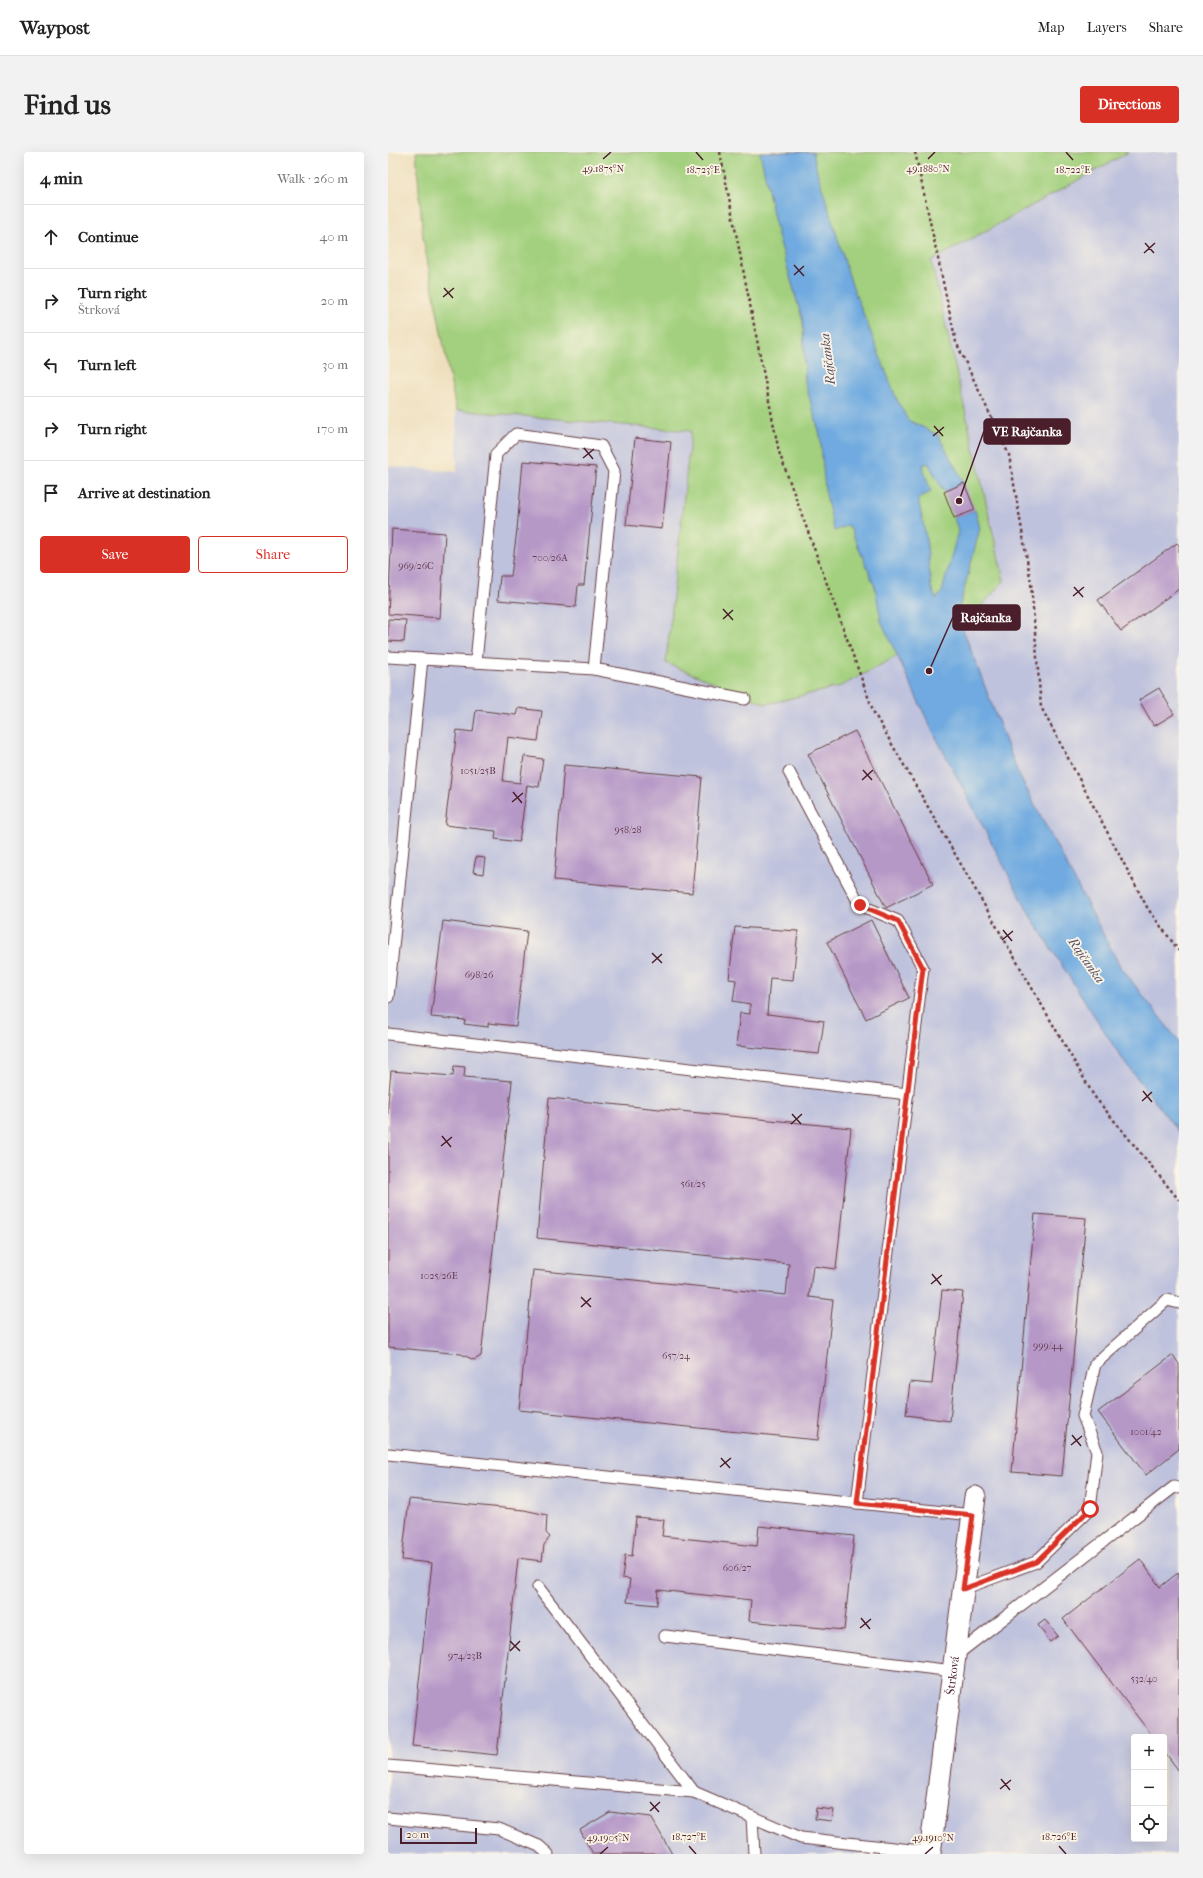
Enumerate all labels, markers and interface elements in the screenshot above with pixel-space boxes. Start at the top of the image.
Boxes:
text: Waypost [20,17,90,39]
text: Map [1038,19,1065,36]
text: Layers [1087,19,1127,36]
text: Share [1149,19,1183,36]
button: Directions [1080,86,1179,123]
text: Find us [24,88,111,121]
text: 49.1875°N [582,163,624,175]
text: 49.1880°N [906,163,950,175]
text: 18.723°E [686,164,720,176]
text: 18.722°E [1056,164,1090,176]
text: 4 min [40,168,83,188]
text: Walk · 260 m [277,171,348,186]
icon: ahead [40,226,62,248]
text: Continue [78,228,138,246]
text: 40 m [320,229,348,244]
text: Turn right [78,284,147,302]
icon: right [40,290,62,312]
text: 20 m [321,293,348,308]
text: Štrková [78,302,120,317]
water label: Rajčanka [817,332,838,387]
icon: left [40,354,62,376]
text: Turn left [78,356,136,374]
text: 30 m [322,357,348,372]
icon: right [40,418,62,440]
callout: VE Rajčanka [984,419,1070,444]
text: Turn right [78,420,147,438]
text: 170 m [316,421,348,436]
text: VE Rajčanka [991,424,1063,439]
icon: arrive [40,482,62,504]
text: Arrive at destination [78,484,210,502]
button: Save [40,536,190,573]
button: Share [198,536,348,573]
house number: 700/26A [532,552,568,564]
house number: 969/26C [398,560,434,572]
callout: Rajčanka [953,605,1020,630]
text: Rajčanka [961,610,1012,625]
house number: 1051/25B [460,765,496,777]
house number: 958/28 [614,824,642,836]
route end [851,896,869,914]
water label: Rajčanka [1065,934,1108,986]
house number: 698/26 [465,969,494,981]
house number: 561/25 [680,1178,706,1190]
house number: 1025/26E [420,1270,458,1282]
house number: 999/44 [1033,1340,1064,1352]
house number: 657/24 [662,1350,691,1362]
house number: 1001/42 [1130,1426,1162,1438]
route start [1081,1500,1099,1518]
house number: 606/27 [723,1562,752,1574]
house number: 974/23B [448,1650,482,1662]
street label: Štrková [942,1655,962,1696]
house number: 532/40 [1130,1673,1158,1685]
map controls [1131,1734,1167,1842]
button: + [1131,1734,1167,1770]
button: − [1131,1770,1167,1806]
button: locate [1131,1806,1167,1842]
scale bar [400,1826,477,1845]
text: 20 m [406,1828,429,1841]
text: 18.727°E [672,1831,706,1843]
text: 18.726°E [1041,1831,1077,1843]
text: 49.1905°N [587,1832,630,1844]
text: 49.1910°N [912,1832,954,1844]

